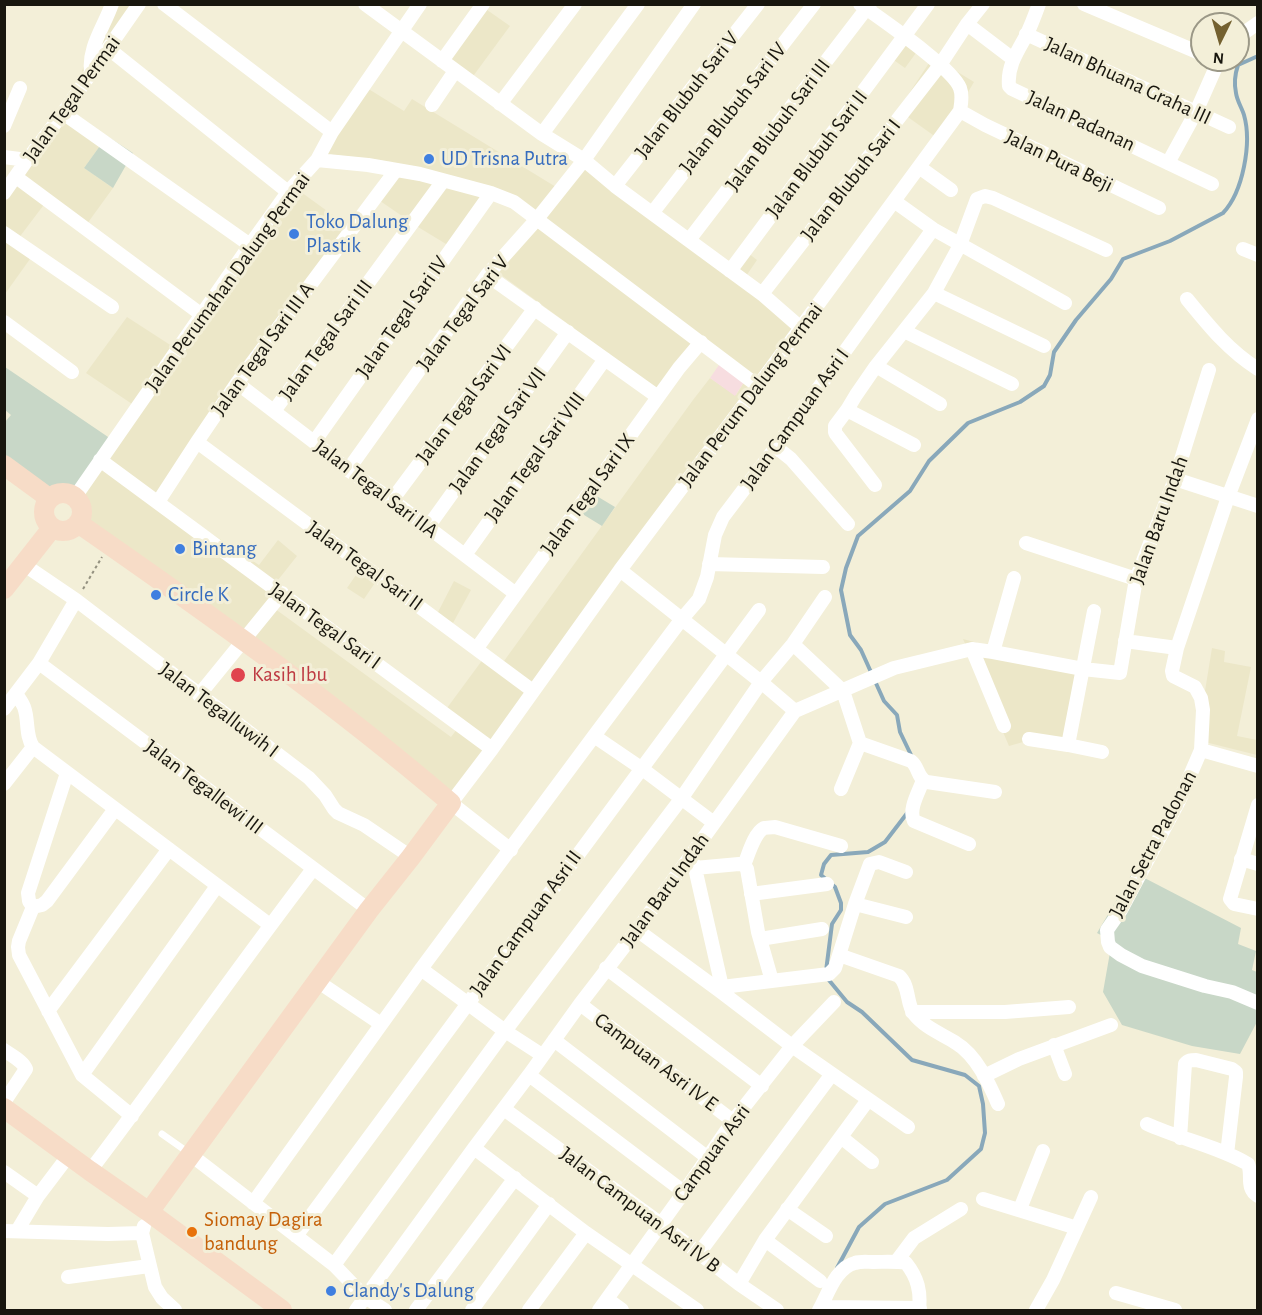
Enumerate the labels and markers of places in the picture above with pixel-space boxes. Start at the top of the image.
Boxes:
place label: UD Trisna Putra [441,146,568,172]
marker: UD Trisna Putra [422,152,436,166]
place label: Toko Dalung Plastik [306,209,408,259]
marker: Toko Dalung Plastik [287,227,301,241]
place label: Bintang [192,536,256,562]
marker: Bintang [173,542,187,556]
place label: Circle K [168,582,229,608]
marker: Circle K [149,588,163,602]
place label: Kasih Ibu [252,662,327,688]
marker: Kasih Ibu [229,666,247,684]
place label: Siomay Dagira bandung [204,1207,323,1257]
marker: Siomay Dagira bandung [185,1225,199,1239]
place label: Clandy's Dalung [343,1278,474,1304]
marker: Clandy's Dalung [324,1284,338,1298]

